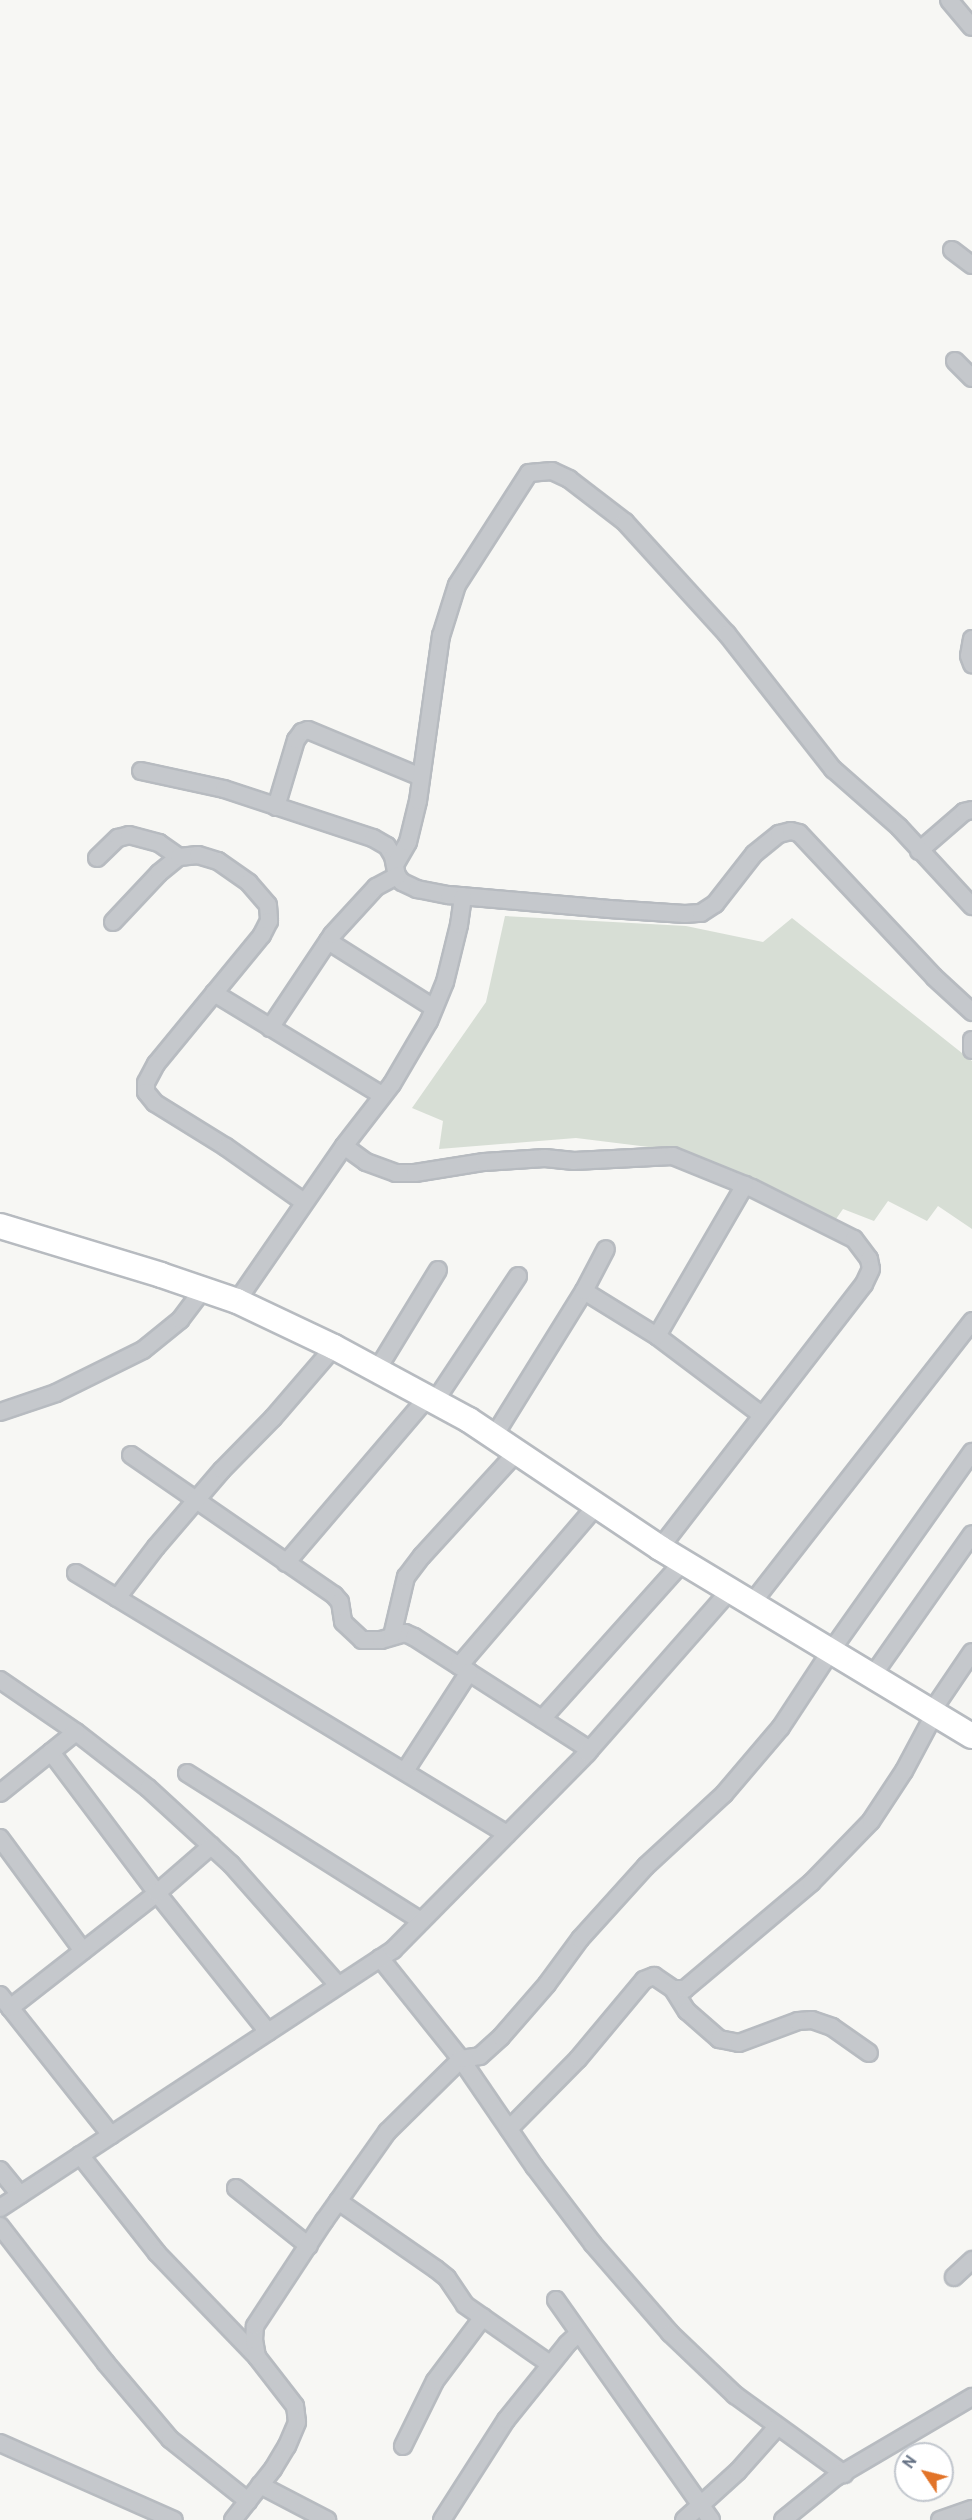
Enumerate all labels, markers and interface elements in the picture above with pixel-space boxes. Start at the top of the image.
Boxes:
north arrow [894,2442,954,2502]
text: N [899,2452,922,2473]

